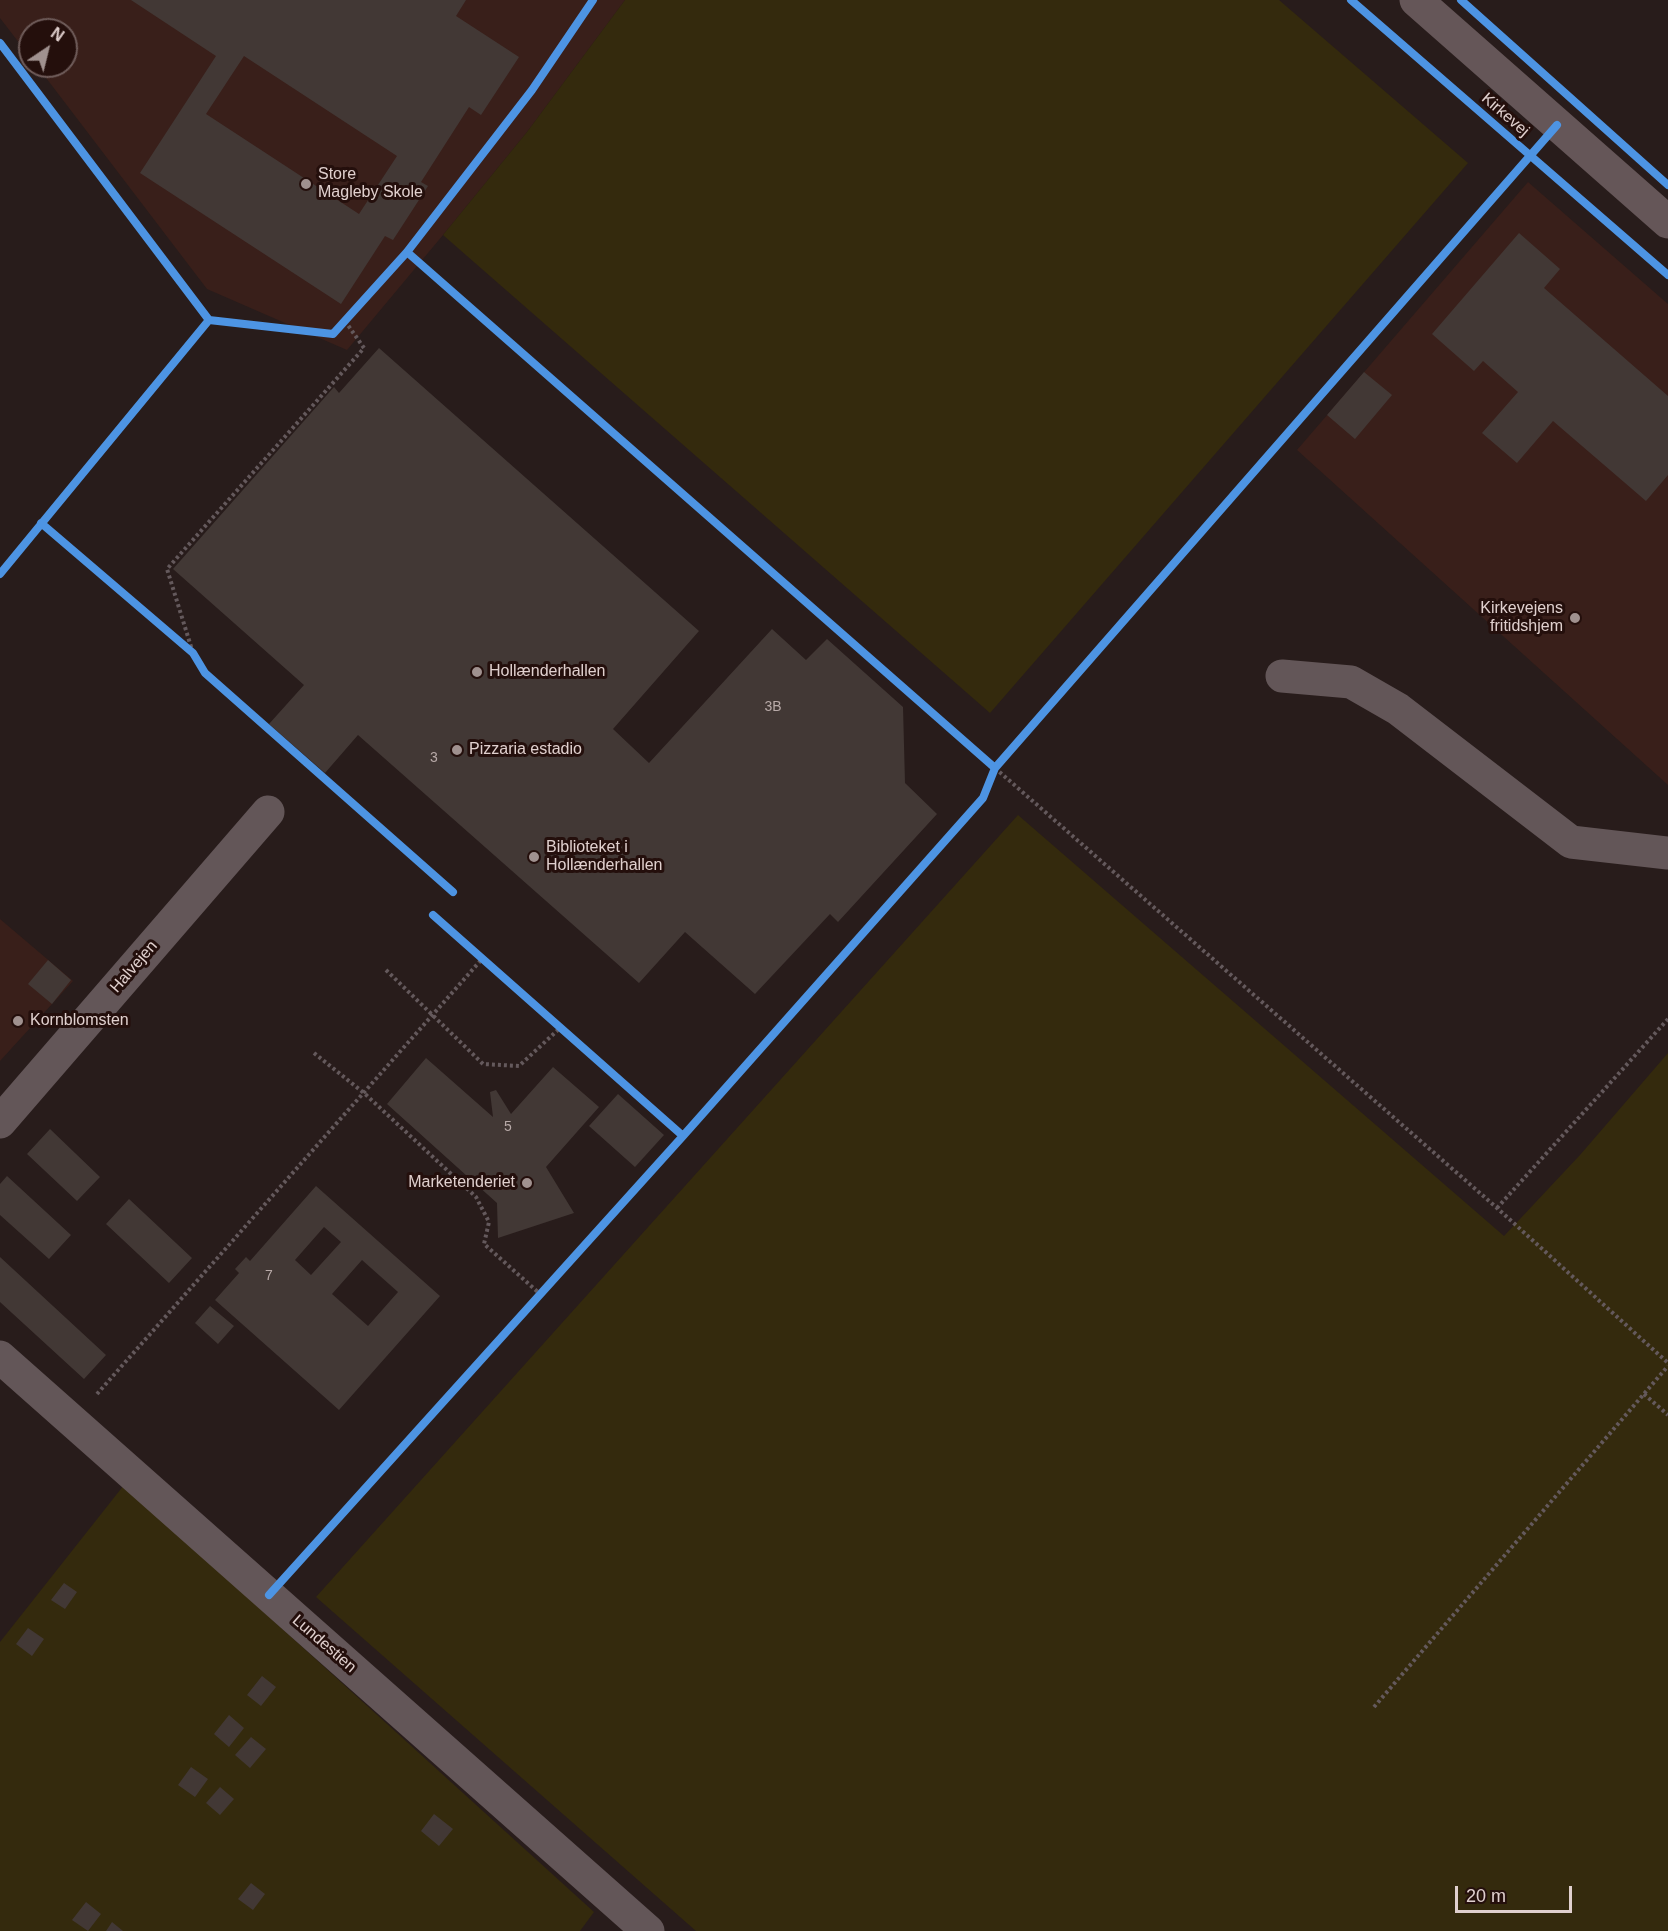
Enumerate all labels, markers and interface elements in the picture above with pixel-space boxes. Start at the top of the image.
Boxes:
north arrow [18,18,78,78]
text: N [48,24,67,45]
street label: Kirkevej [1477,89,1533,141]
place label: Store Magleby Skole [318,165,423,203]
marker: Store Magleby Skole [299,177,313,191]
place label: Kirkevejens fritidshjem [1480,599,1563,637]
marker: Kirkevejens fritidshjem [1568,611,1582,625]
place label: Hollænderhallen [489,662,606,682]
marker: Hollænderhallen [470,665,484,679]
house number: 3B [764,699,782,715]
place label: Pizzaria estadio [469,740,582,760]
marker: Pizzaria estadio [450,743,464,757]
house number: 3 [430,750,438,766]
place label: Biblioteket i Hollænderhallen [546,838,663,876]
marker: Biblioteket i Hollænderhallen [527,850,541,864]
street label: Halvejen [106,937,162,997]
place label: Kornblomsten [30,1011,129,1031]
marker: Kornblomsten [11,1014,25,1028]
house number: 5 [504,1119,512,1135]
place label: Marketenderiet [408,1173,515,1193]
marker: Marketenderiet [520,1176,534,1190]
house number: 7 [265,1268,273,1284]
street label: Lundestien [288,1611,360,1677]
scale bar [1458,1874,1575,1912]
text: 20 m [1466,1886,1506,1906]

